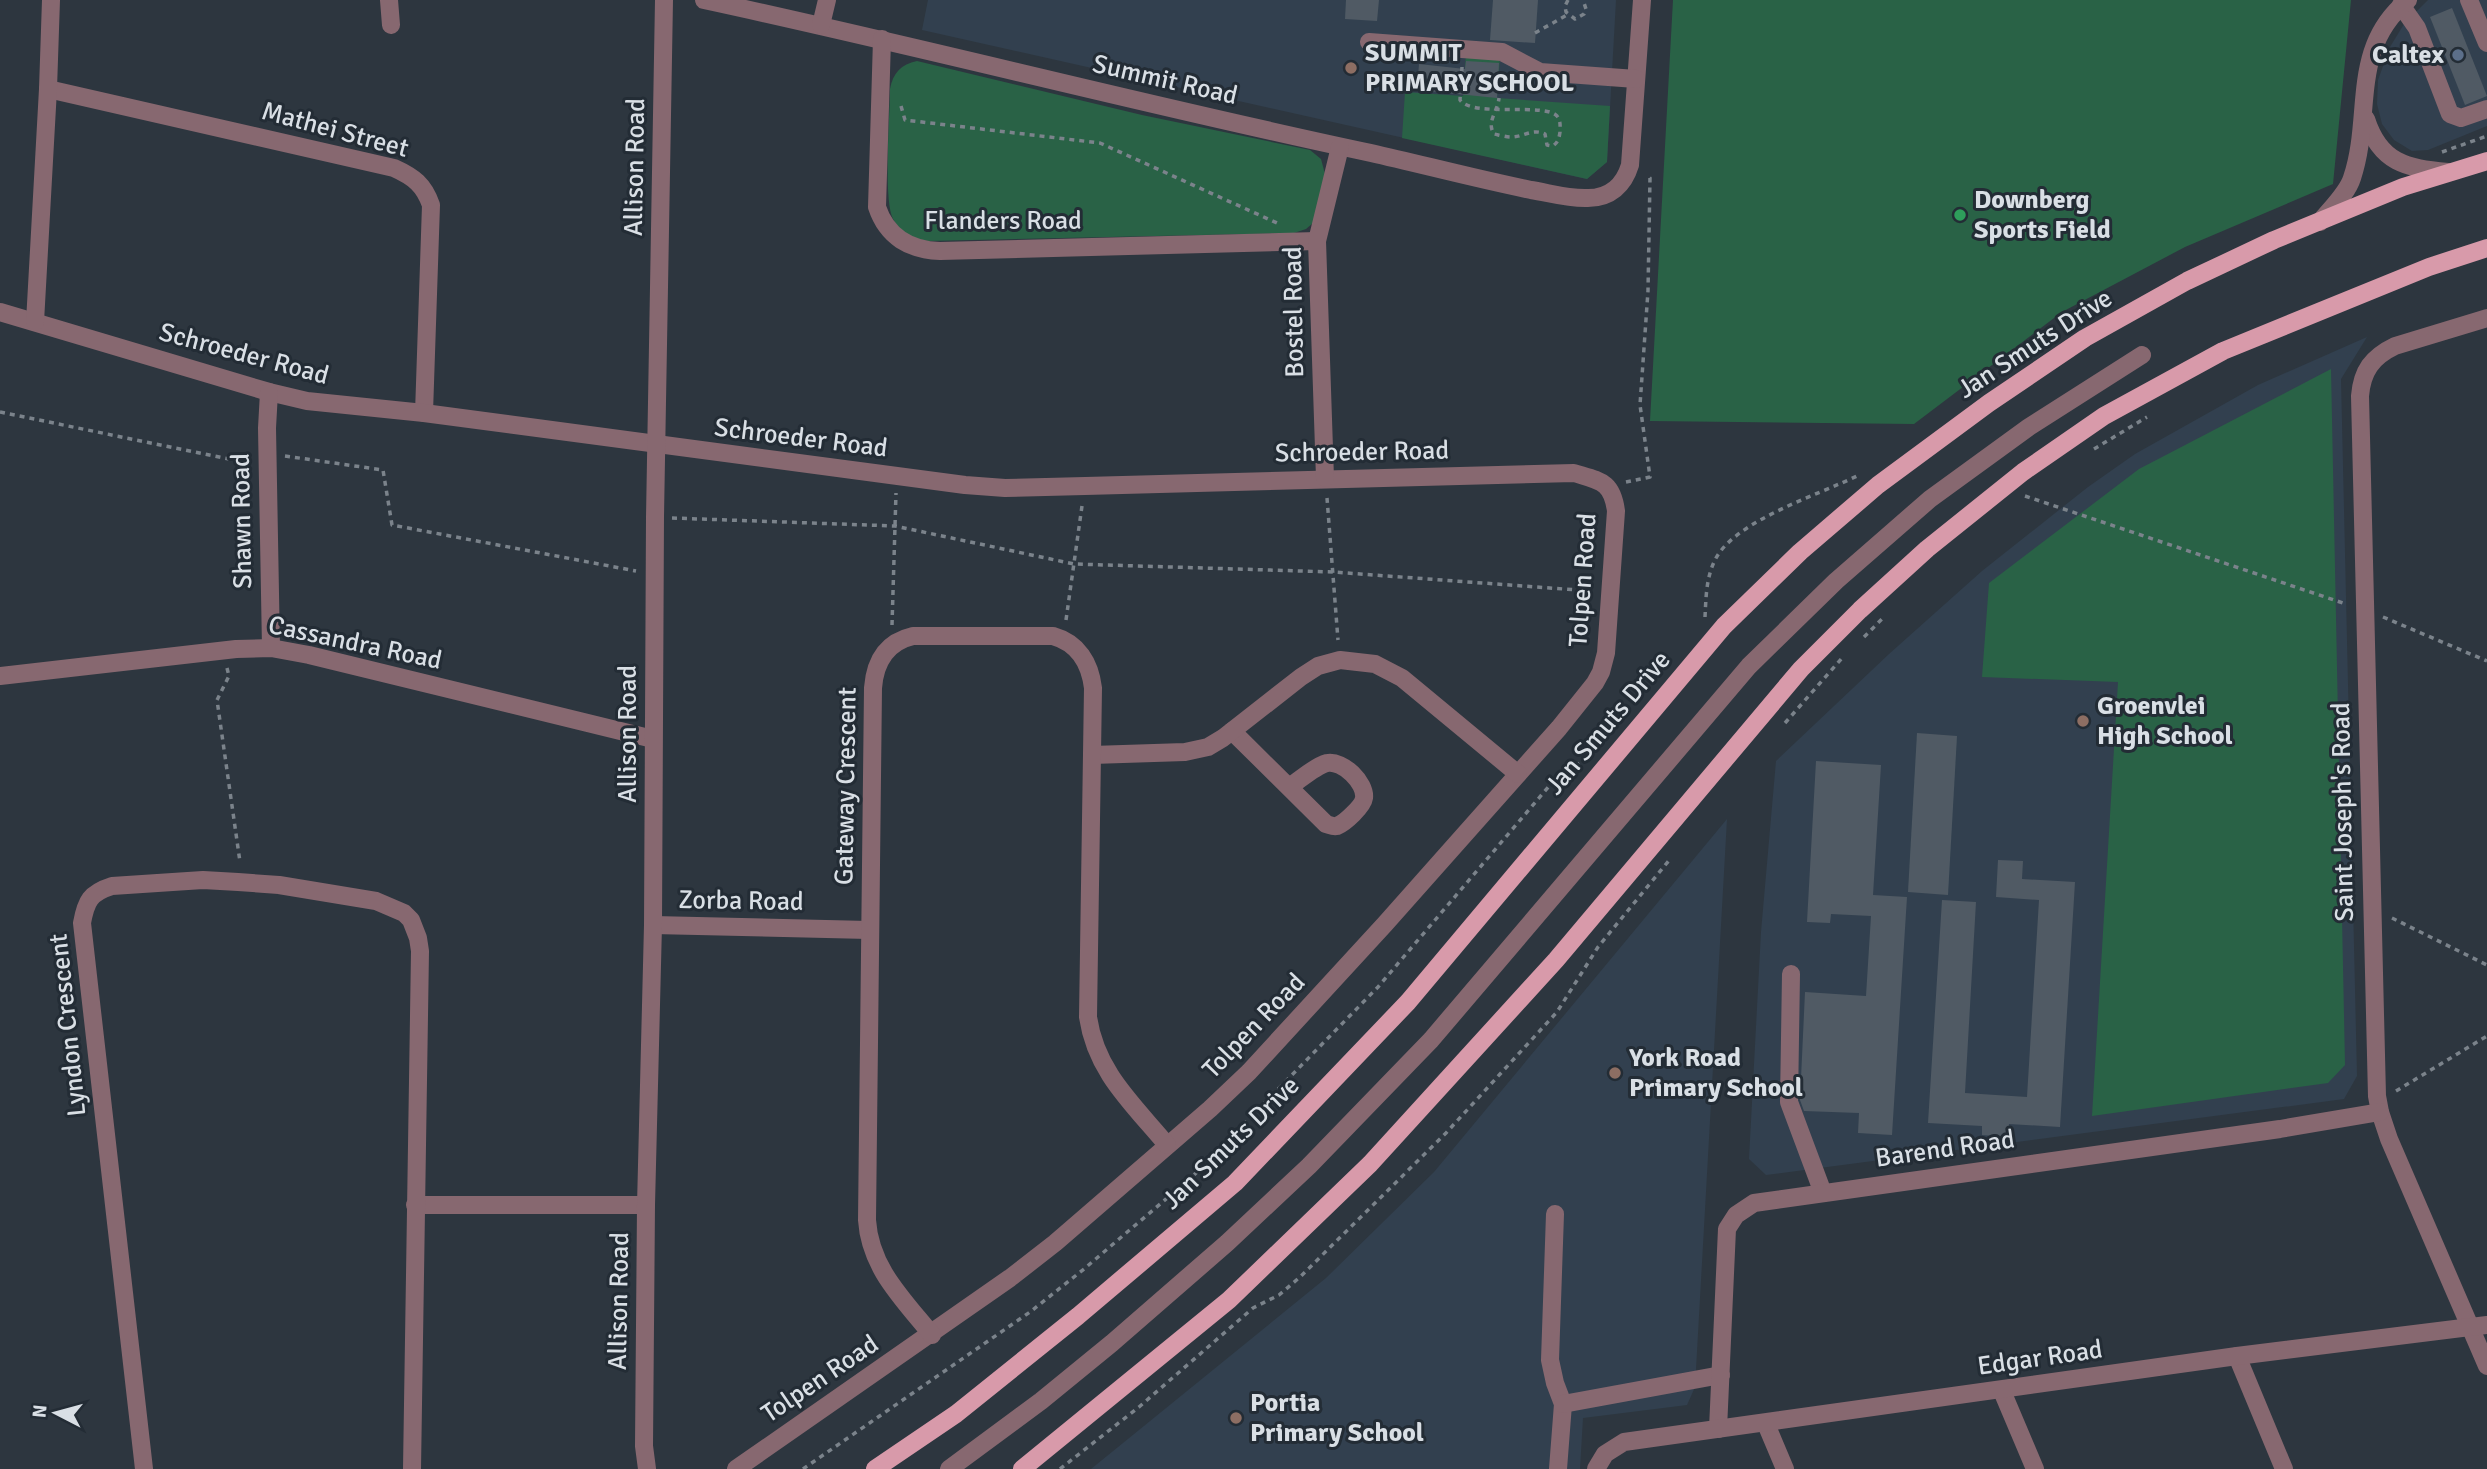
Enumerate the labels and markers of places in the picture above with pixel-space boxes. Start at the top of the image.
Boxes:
place label: SUMMIT PRIMARY SCHOOL [1365,37,1575,99]
place label: Caltex [2372,39,2444,71]
marker: Caltex [2450,47,2466,63]
marker: SUMMIT PRIMARY SCHOOL [1343,60,1359,76]
place label: Downberg Sports Field [1974,184,2111,246]
marker: Downberg Sports Field [1952,207,1968,223]
place label: Groenvlei High School [2097,690,2233,752]
marker: Groenvlei High School [2075,713,2091,729]
place label: York Road Primary School [1628,1042,1803,1104]
marker: York Road Primary School [1607,1065,1623,1081]
place label: Portia Primary School [1250,1387,1424,1449]
marker: Portia Primary School [1228,1410,1244,1426]

